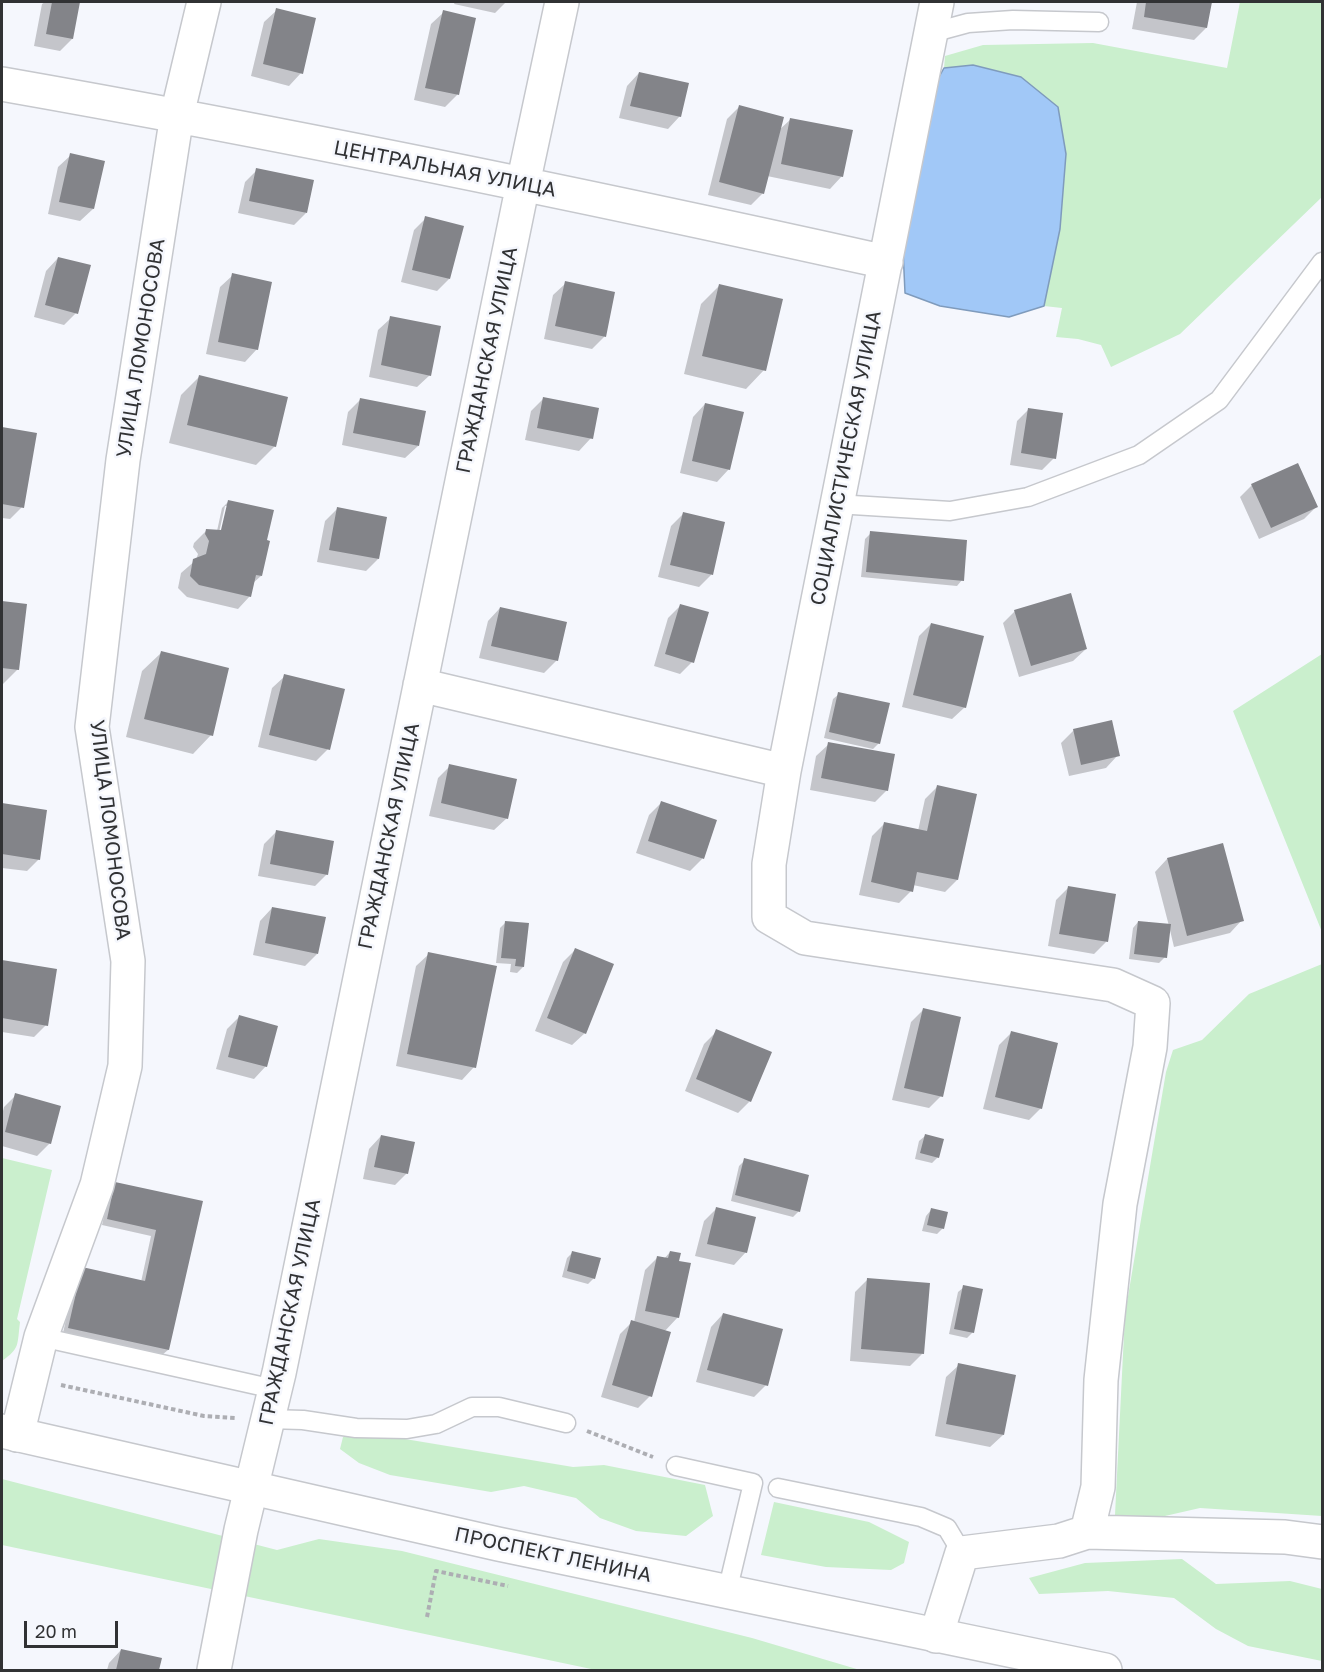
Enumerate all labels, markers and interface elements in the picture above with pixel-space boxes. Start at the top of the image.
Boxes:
street label: ЦЕНТРАЛЬНАЯ УЛИЦА [332,136,558,202]
street label: УЛИЦА ЛОМОНОСОВА [112,237,170,459]
street label: ГРАЖДАНСКАЯ УЛИЦА [451,245,523,475]
street label: СОЦИАЛИСТИЧЕСКАЯ УЛИЦА [806,309,886,607]
street label: УЛИЦА ЛОМОНОСОВА [85,718,135,942]
street label: ГРАЖДАНСКАЯ УЛИЦА [353,721,425,951]
street label: ГРАЖДАНСКАЯ УЛИЦА [254,1197,326,1427]
street label: ПРОСПЕКТ ЛЕНИНА [452,1522,654,1588]
scale bar [27,1609,122,1647]
text: 20 m [35,1620,77,1642]

